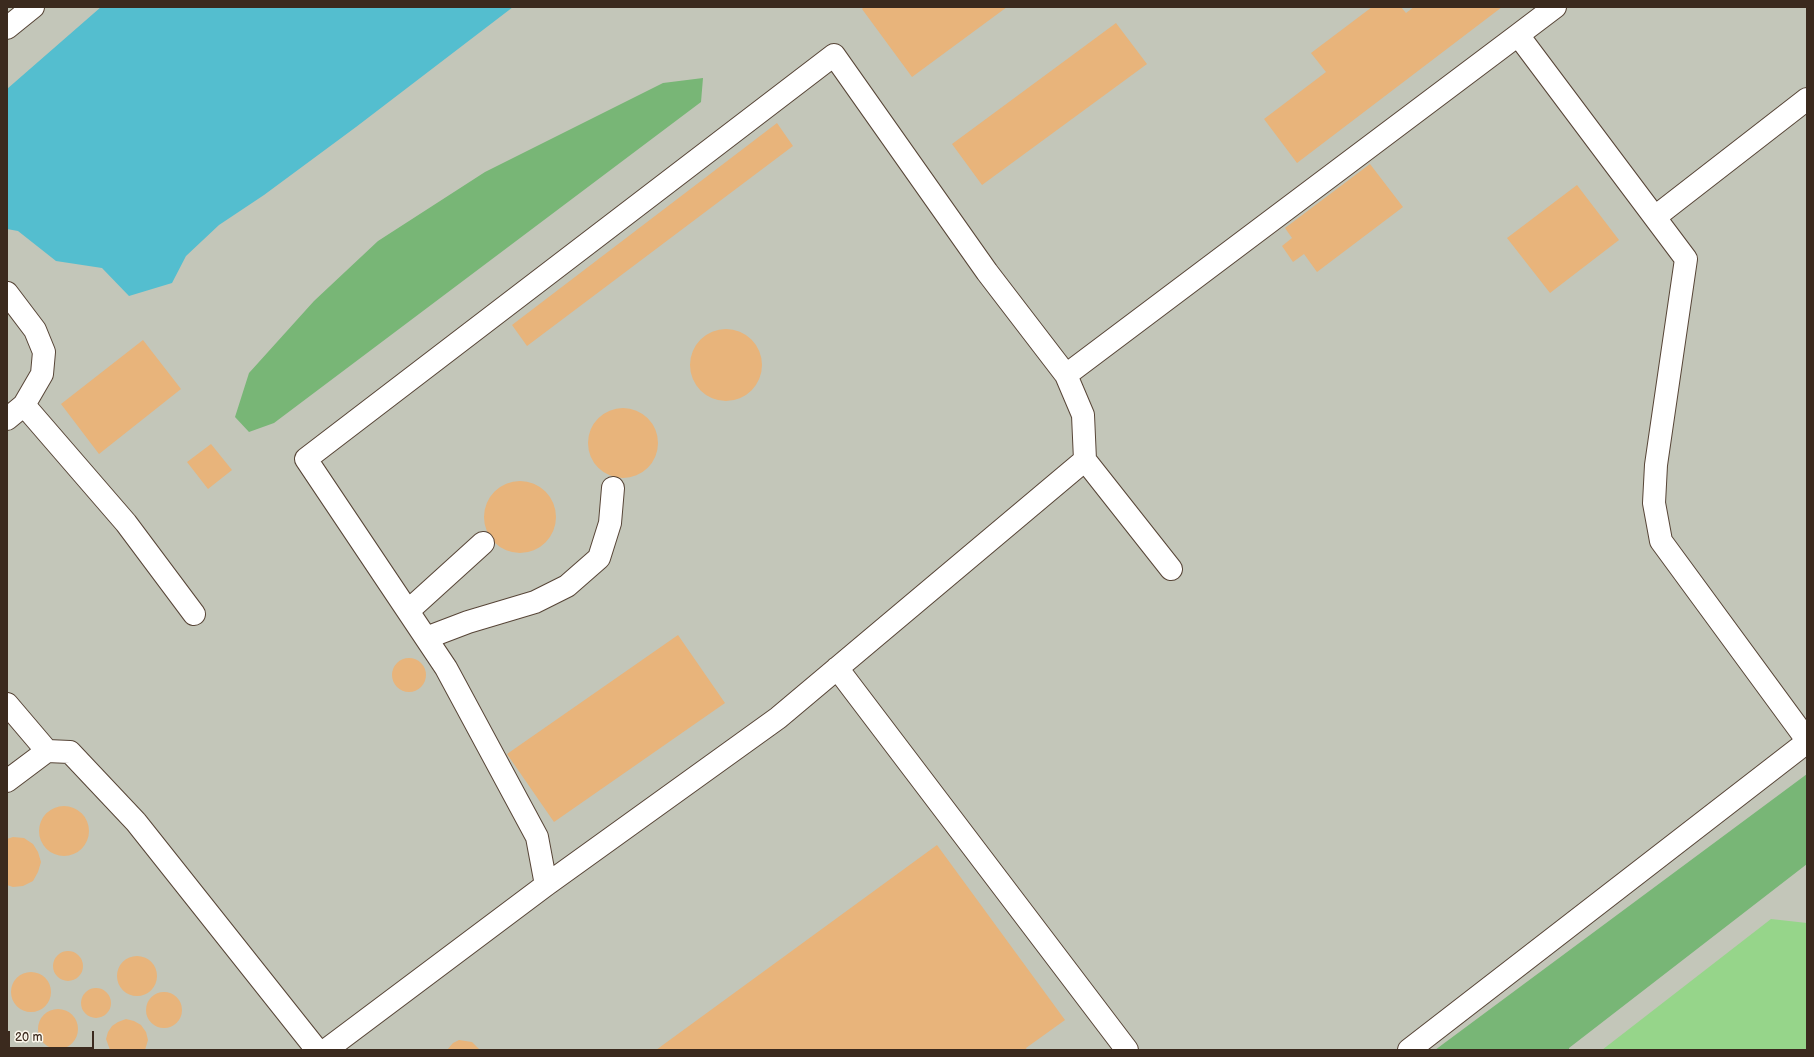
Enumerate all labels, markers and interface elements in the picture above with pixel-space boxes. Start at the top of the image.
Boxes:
scale bar [10,1023,96,1049]
text: 20 m [15,1030,42,1045]

